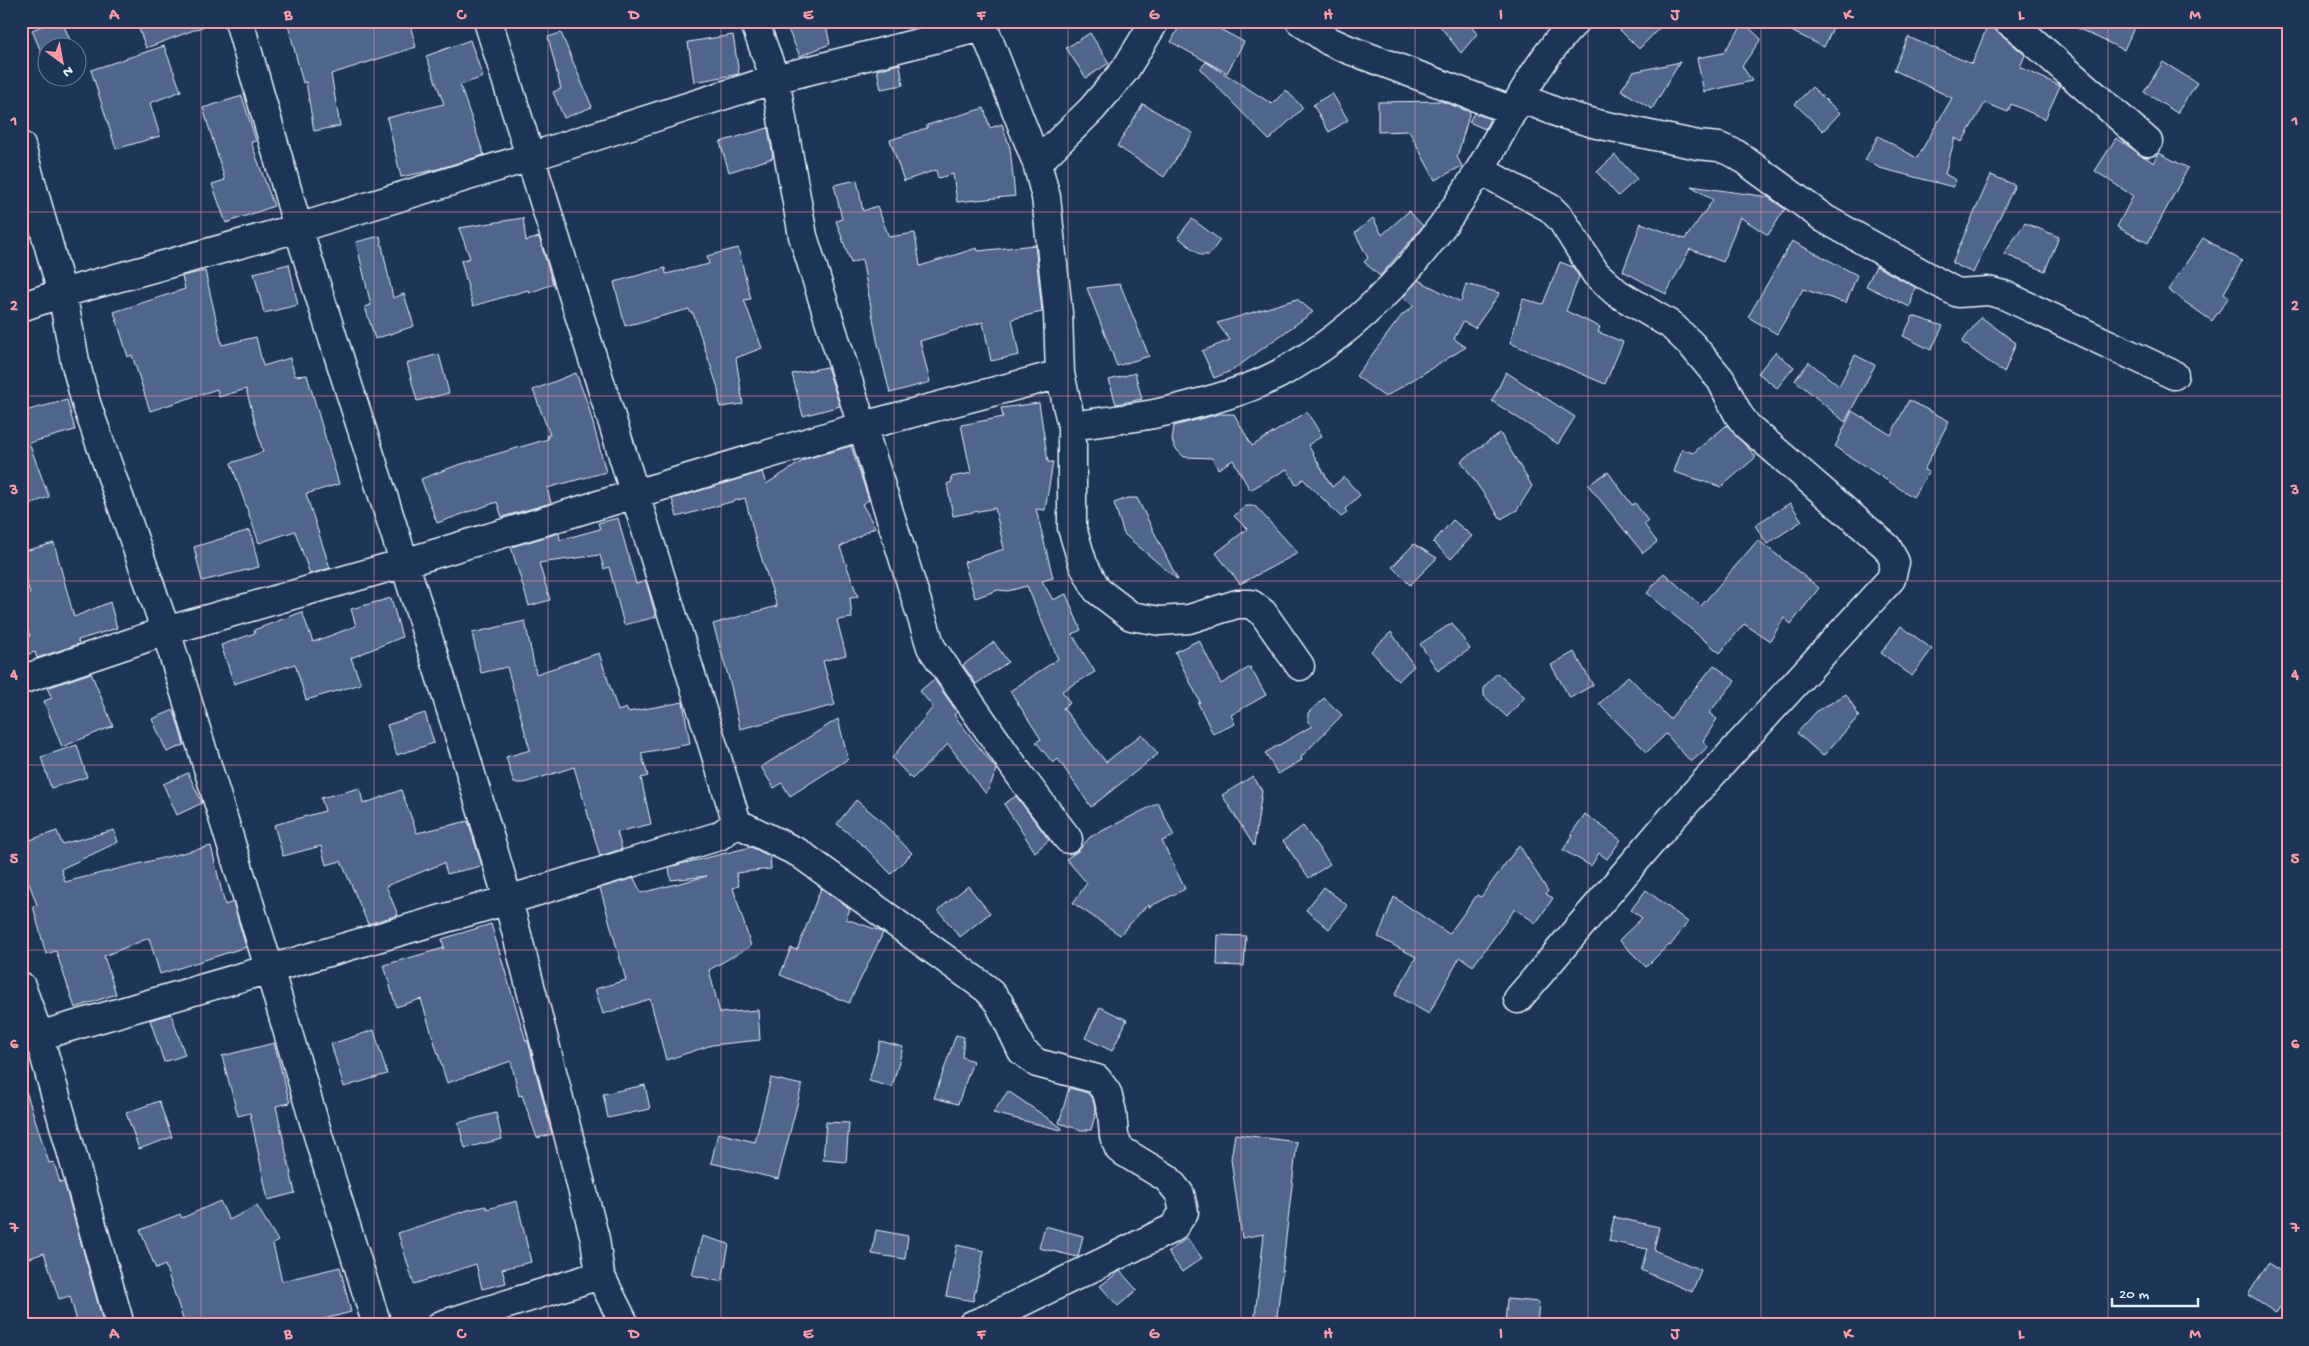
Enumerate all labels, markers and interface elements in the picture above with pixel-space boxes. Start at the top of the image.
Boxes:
text: A [108,7,120,26]
text: B [283,7,293,26]
text: C [456,7,467,26]
text: D [627,7,640,26]
text: E [803,7,814,26]
text: F [976,7,987,26]
text: G [1149,7,1160,26]
text: H [1323,7,1333,26]
text: I [1499,7,1503,26]
text: J [1670,7,1681,26]
text: K [1843,7,1855,26]
text: L [2018,7,2025,26]
text: M [2189,7,2201,26]
north arrow [38,38,88,88]
text: N [59,61,76,81]
text: 1 [10,113,17,132]
text: 1 [2291,113,2298,132]
text: 2 [10,298,18,317]
text: 2 [2291,298,2299,317]
text: 3 [9,482,18,501]
text: 3 [2290,482,2299,501]
text: 4 [9,667,18,686]
text: 4 [2290,667,2299,686]
text: 5 [10,851,19,870]
text: 5 [2291,851,2300,870]
text: 6 [10,1036,19,1055]
text: 6 [2291,1036,2300,1055]
text: 7 [9,1220,19,1239]
text: 7 [2290,1220,2300,1239]
scale bar [2112,1276,2198,1308]
text: 20 m [2119,1286,2149,1304]
text: A [108,1326,120,1345]
text: B [283,1326,293,1345]
text: C [456,1326,467,1345]
text: D [627,1326,640,1345]
text: E [803,1326,814,1345]
text: F [976,1326,987,1345]
text: G [1149,1326,1160,1345]
text: H [1323,1326,1333,1345]
text: I [1499,1326,1503,1345]
text: J [1670,1326,1681,1345]
text: K [1843,1326,1855,1345]
text: L [2018,1326,2025,1345]
text: M [2189,1326,2201,1345]

